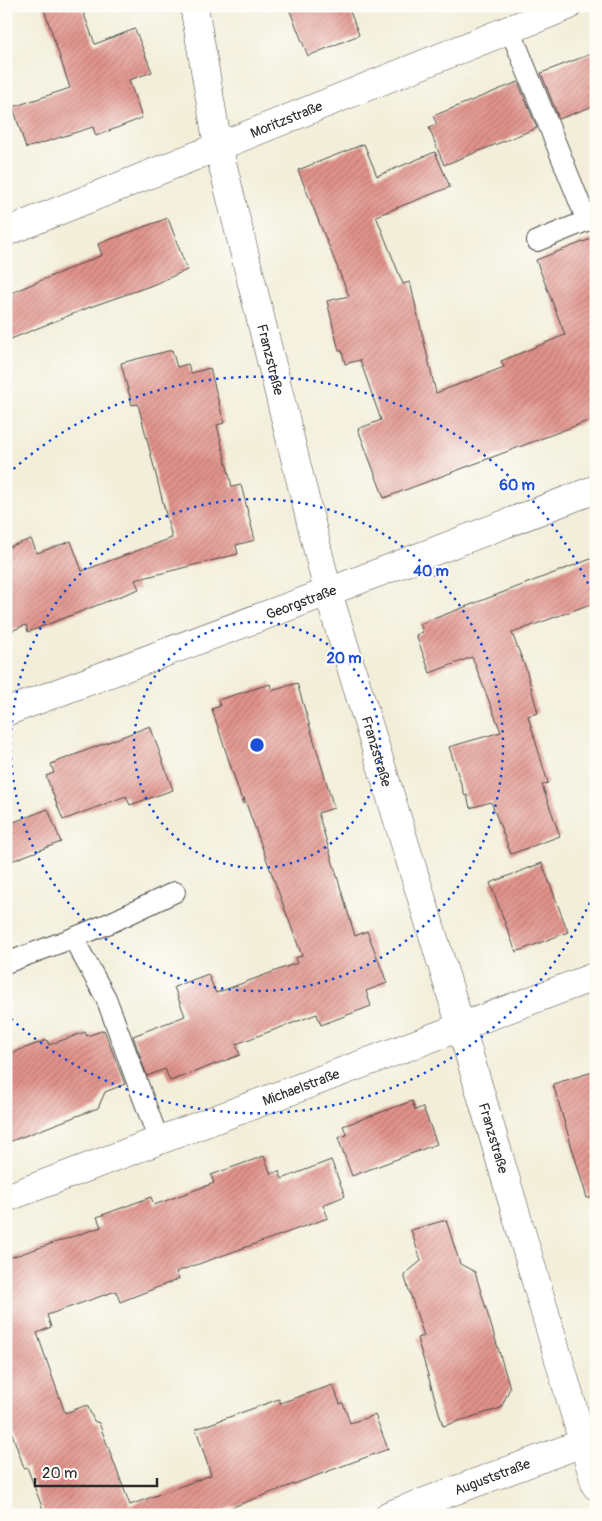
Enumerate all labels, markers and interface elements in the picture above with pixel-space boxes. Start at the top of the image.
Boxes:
street label: Moritzstraße [248,98,325,142]
street label: Franzstraße [253,322,287,397]
text: 60 m [499,476,535,495]
text: 40 m [413,562,449,581]
street label: Georgstraße [264,582,339,623]
text: 20 m [326,649,362,668]
street label: Franzstraße [357,714,395,789]
centre of rings [248,736,266,754]
street label: Michaelstraße [260,1065,342,1110]
street label: Franzstraße [475,1101,512,1176]
street label: Auguststraße [452,1455,533,1499]
scale bar [35,1456,158,1488]
text: 20 m [42,1464,77,1483]

